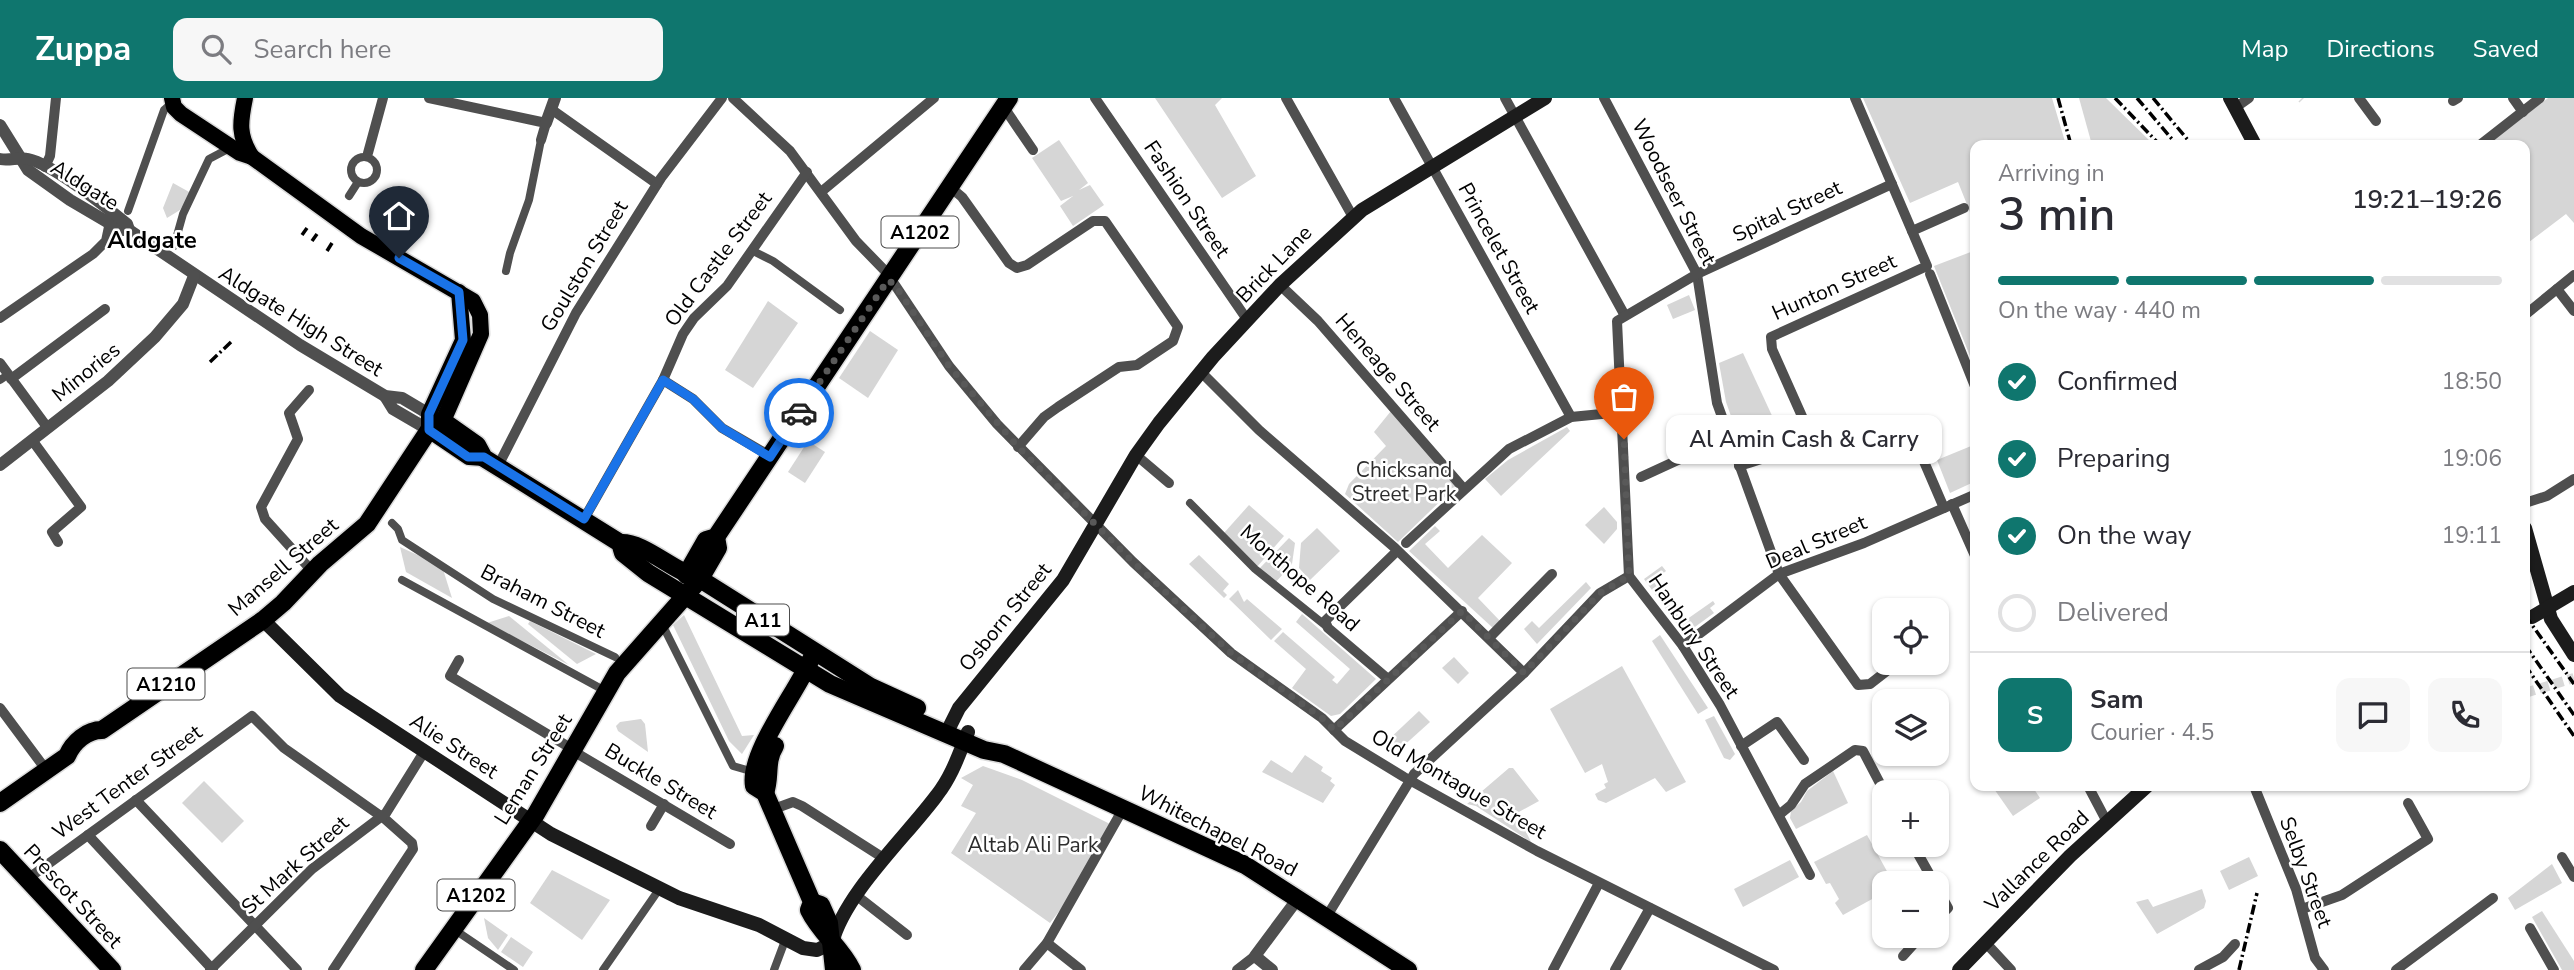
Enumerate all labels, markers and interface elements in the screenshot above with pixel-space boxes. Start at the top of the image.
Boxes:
search box [173,18,663,81]
text: Zuppa [35,27,131,72]
icon: search [197,30,235,68]
text: Search here [253,32,391,67]
text: Map [2241,33,2288,65]
text: Directions [2326,33,2435,65]
text: Saved [2473,33,2539,65]
street label: Woodseer Street [1625,114,1723,270]
street label: Fashion Street [1138,135,1237,263]
street label: Aldgate [46,153,124,217]
text: Arriving in [1998,158,2105,189]
street label: Spital Street [1728,173,1847,249]
street label: Princelet Street [1452,178,1547,319]
text: 19:21–19:26 [2352,182,2502,217]
text: 3 min [1998,183,2115,246]
street label: Old Castle Street [658,185,778,332]
pin [369,186,429,258]
street label: Goulston Street [534,195,635,337]
icon: home [380,197,418,235]
road number: A1202 [881,216,958,248]
street label: Brick Lane [1230,219,1318,309]
district label: Aldgate [107,224,197,256]
street label: Hunton Street [1767,247,1901,327]
street label: Aldgate High Street [214,259,389,383]
text: On the way · 440 m [1998,295,2201,326]
street label: Heneage Street [1329,307,1447,437]
street label: Minories [46,336,126,408]
icon: check [1998,363,2036,401]
text: Confirmed [2057,364,2178,399]
text: 18:50 [2442,366,2502,397]
pin [1594,367,1654,439]
courier [764,378,834,448]
icon: bag [1605,378,1643,416]
icon: car [780,394,818,432]
callout: Al Amin Cash & Carry [1666,414,1942,464]
text: Al Amin Cash & Carry [1689,424,1919,455]
icon: check [1998,440,2036,478]
text: Preparing [2057,441,2170,476]
text: 19:06 [2442,443,2502,474]
park label: Chicksand Street Park [1352,456,1457,508]
street label: Deal Street [1761,508,1871,576]
street label: Mansell Street [222,511,345,623]
icon: check [1998,517,2036,555]
street label: Monthope Road [1234,518,1366,638]
text: On the way [2057,518,2191,553]
text: 19:11 [2442,520,2502,551]
street label: Osborn Street [953,556,1058,677]
street label: Braham Street [476,558,611,645]
street label: Hanbury Street [1642,568,1746,704]
text: Delivered [2057,595,2169,630]
map controls [1872,598,1949,948]
button: locate [1872,598,1949,675]
road number: A11 [737,604,789,636]
road number: A1210 [128,668,204,699]
button: chat [2336,678,2410,752]
button: phone [2428,678,2502,752]
text: Sam [2090,682,2143,717]
button: layers [1872,689,1949,766]
text: S [2027,698,2043,733]
street label: Alie Street [404,707,504,785]
street label: Leman Street [488,708,579,830]
text: Courier · 4.5 [2090,717,2214,748]
street label: West Tenter Street [47,718,208,846]
street label: Old Montague Street [1366,722,1552,846]
street label: Buckle Street [600,737,723,826]
street label: Whitechapel Road [1134,779,1302,883]
button: + [1872,780,1949,857]
street label: Vallance Road [1978,804,2095,919]
street label: St Mark Street [235,809,355,921]
street label: Selby Street [2273,813,2339,932]
park label: Altab Ali Park [967,831,1099,859]
street label: Prescot Street [17,838,129,955]
button: − [1872,871,1949,948]
road number: A1202 [438,880,514,910]

